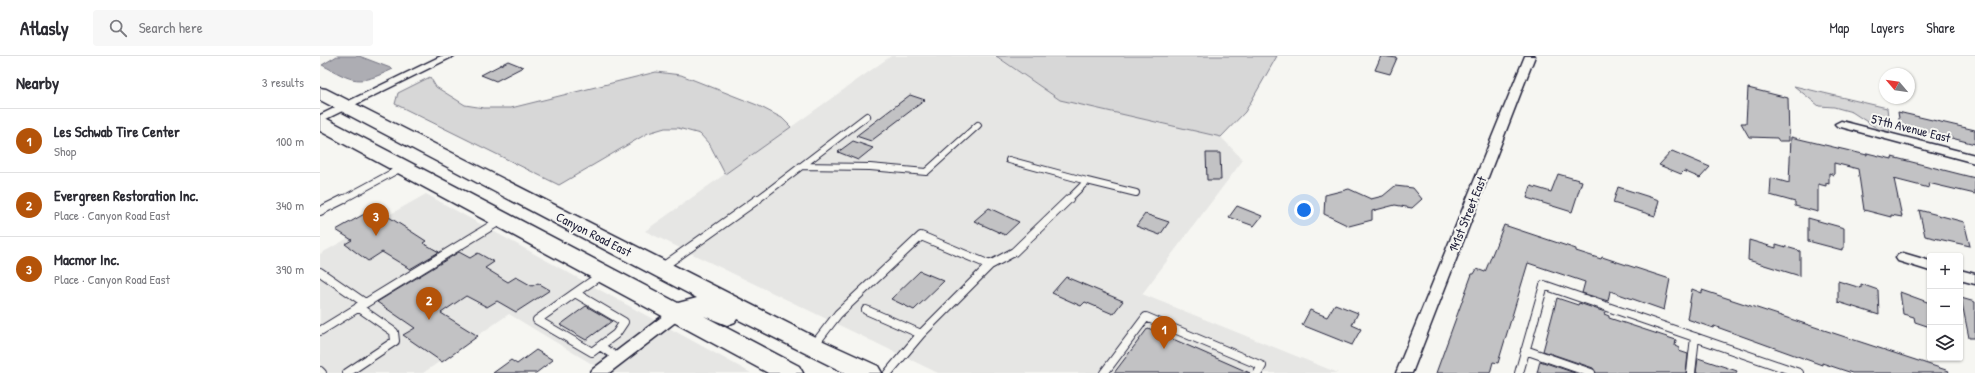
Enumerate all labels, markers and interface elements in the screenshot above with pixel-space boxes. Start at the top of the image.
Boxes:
search box [93,10,373,46]
text: Atlasly [20,15,69,41]
icon: search [107,17,129,39]
text: Search here [139,17,203,38]
text: Map [1829,18,1849,37]
text: Layers [1871,18,1904,37]
text: Share [1926,18,1955,37]
north arrow [1879,68,1915,104]
text: Nearby [16,71,59,94]
text: 3 results [262,73,304,91]
street label: 57th Avenue East [1869,109,1953,147]
text: Les Schwab Tire Center [54,121,180,142]
text: 1 [27,132,31,150]
text: 100 m [276,132,304,150]
text: Shop [54,142,76,160]
street label: 141st Street East [1444,173,1491,255]
text: Evergreen Restoration Inc. [54,185,199,206]
text: 2 [26,196,32,214]
text: 340 m [276,196,304,214]
your location [1294,200,1314,220]
pin: 3 [363,203,389,236]
text: Place · Canyon Road East [54,206,170,224]
street label: Canyon Road East [553,207,635,261]
text: Macmor Inc. [54,249,119,270]
map controls [1927,253,1963,361]
button: + [1927,253,1963,289]
text: 3 [26,260,32,278]
text: 390 m [276,260,304,278]
text: Place · Canyon Road East [54,270,170,288]
pin: 2 [416,287,442,320]
button: − [1927,289,1963,325]
pin: 1 [1151,316,1177,349]
button: layers [1927,325,1963,361]

